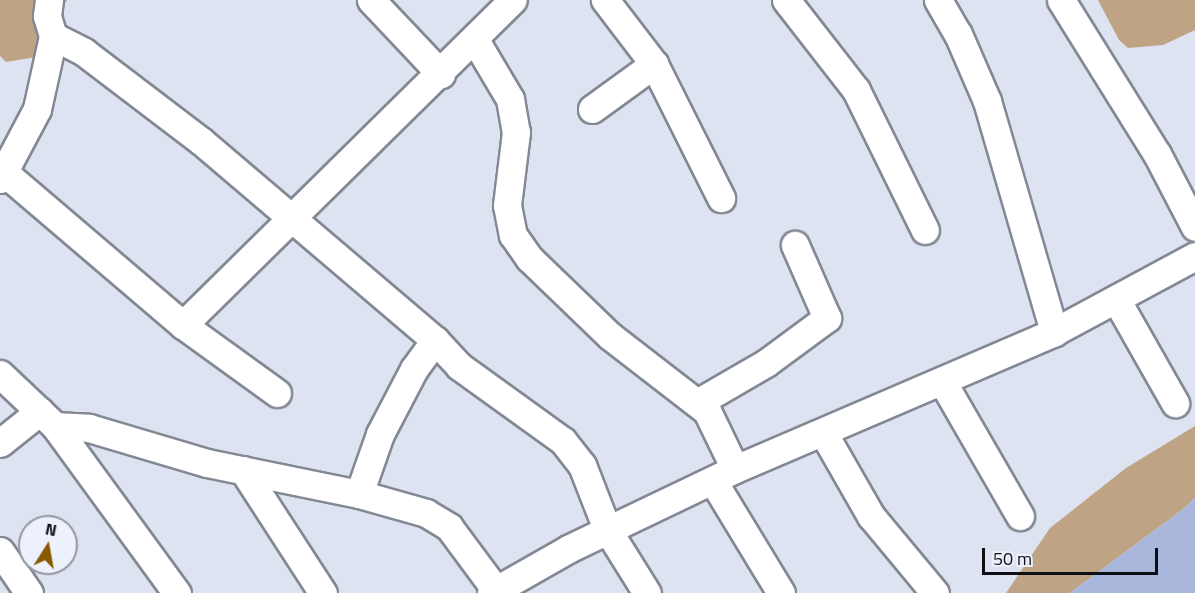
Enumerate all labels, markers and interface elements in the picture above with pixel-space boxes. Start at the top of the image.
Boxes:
north arrow [18,515,78,575]
text: N [43,516,59,542]
scale bar [985,536,1160,574]
text: 50 m [993,545,1032,572]

